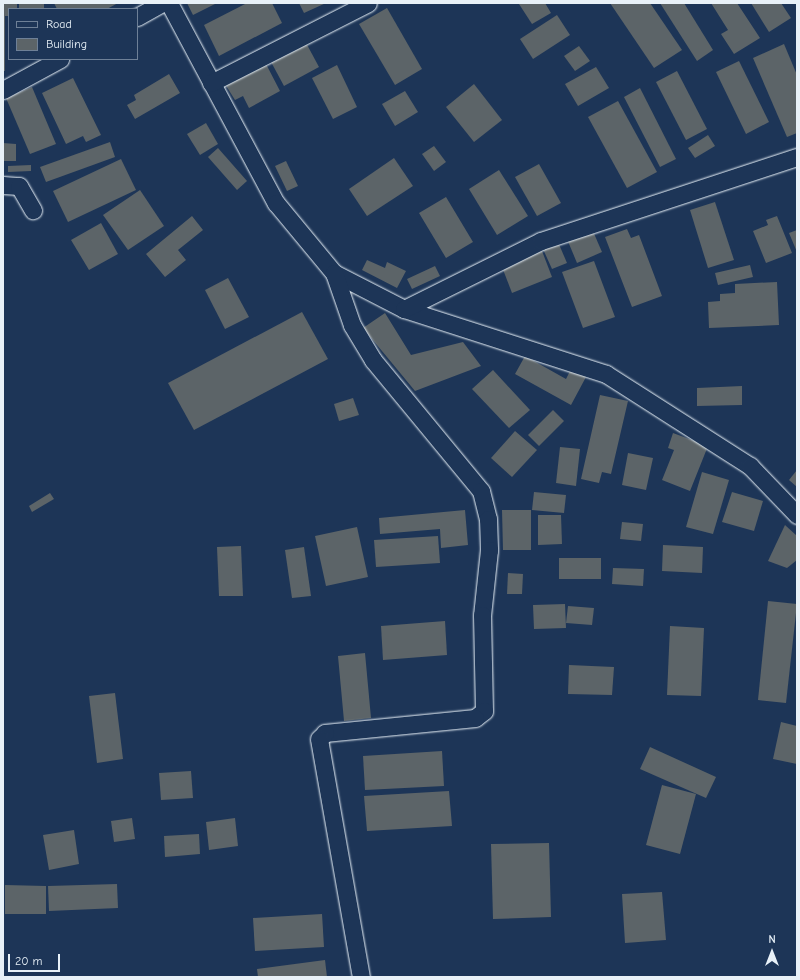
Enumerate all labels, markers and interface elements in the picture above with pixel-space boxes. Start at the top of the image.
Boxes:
legend [8,8,138,60]
text: Road [46,17,72,31]
text: Building [46,37,87,51]
north arrow [752,932,792,972]
text: N [768,933,776,946]
scale bar [10,946,62,972]
text: 20 m [15,954,43,968]

